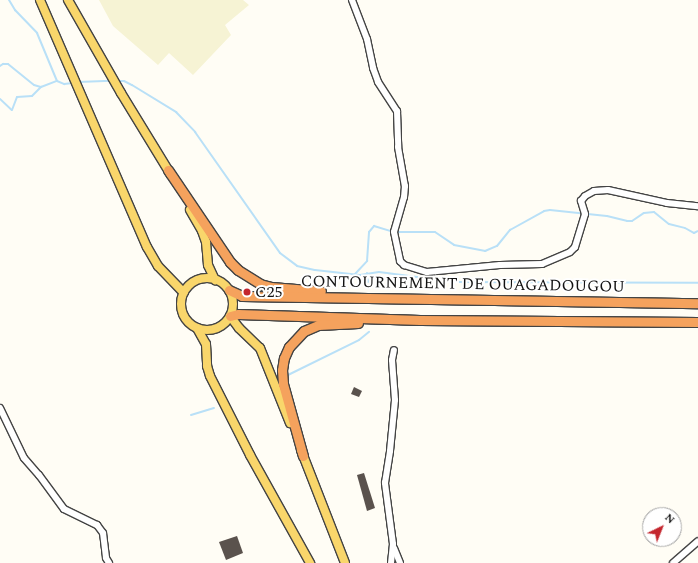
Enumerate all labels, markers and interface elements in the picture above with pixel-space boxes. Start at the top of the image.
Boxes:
street label: CONTOURNEMENT DE OUAGADOUGOU [301,272,625,296]
place label: C25 [255,282,283,302]
marker: C25 [242,287,252,297]
north arrow [642,507,682,547]
text: N [661,509,679,528]

